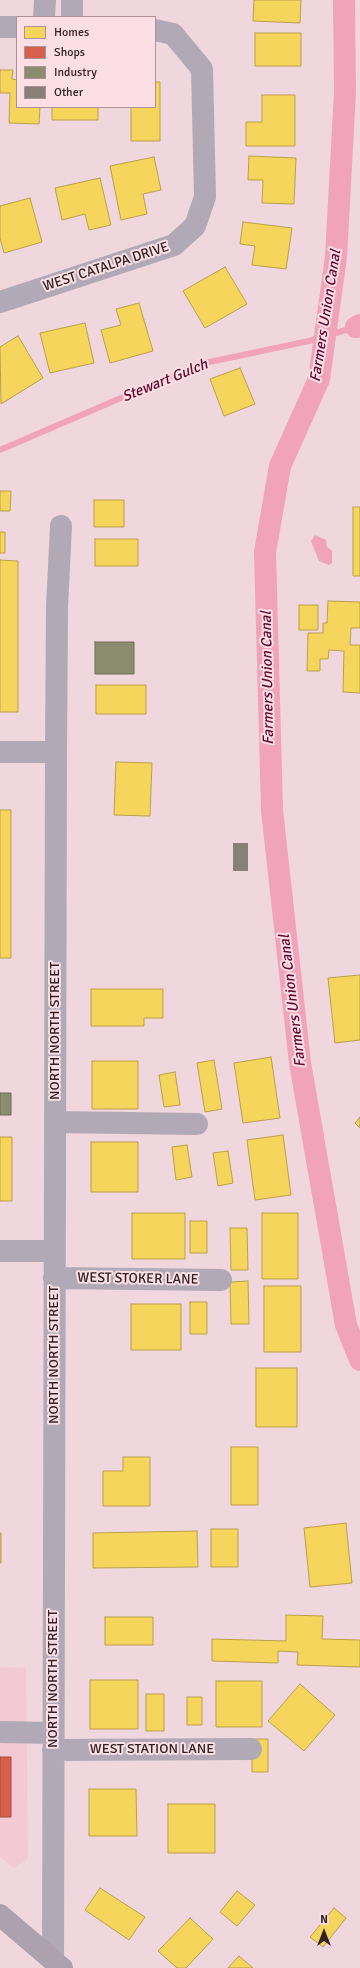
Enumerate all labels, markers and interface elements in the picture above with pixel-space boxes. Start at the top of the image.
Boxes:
legend [16,16,156,108]
text: Homes [54,25,89,40]
text: Shops [54,45,85,60]
text: Industry [54,65,97,80]
text: Other [54,85,83,100]
street label: WEST CATALPA DRIVE [41,239,171,295]
water label: Farmers Union Canal [307,249,345,383]
water label: Stewart Gulch [120,356,210,406]
water label: Farmers Union Canal [258,611,278,745]
water label: Farmers Union Canal [276,934,310,1068]
street label: NORTH NORTH STREET [47,962,63,1100]
street label: WEST STOKER LANE [77,1270,199,1288]
street label: NORTH NORTH STREET [46,1286,62,1424]
street label: NORTH NORTH STREET [45,1610,61,1748]
street label: WEST STATION LANE [90,1741,214,1757]
north arrow [304,1912,344,1952]
text: N [320,1913,328,1926]

